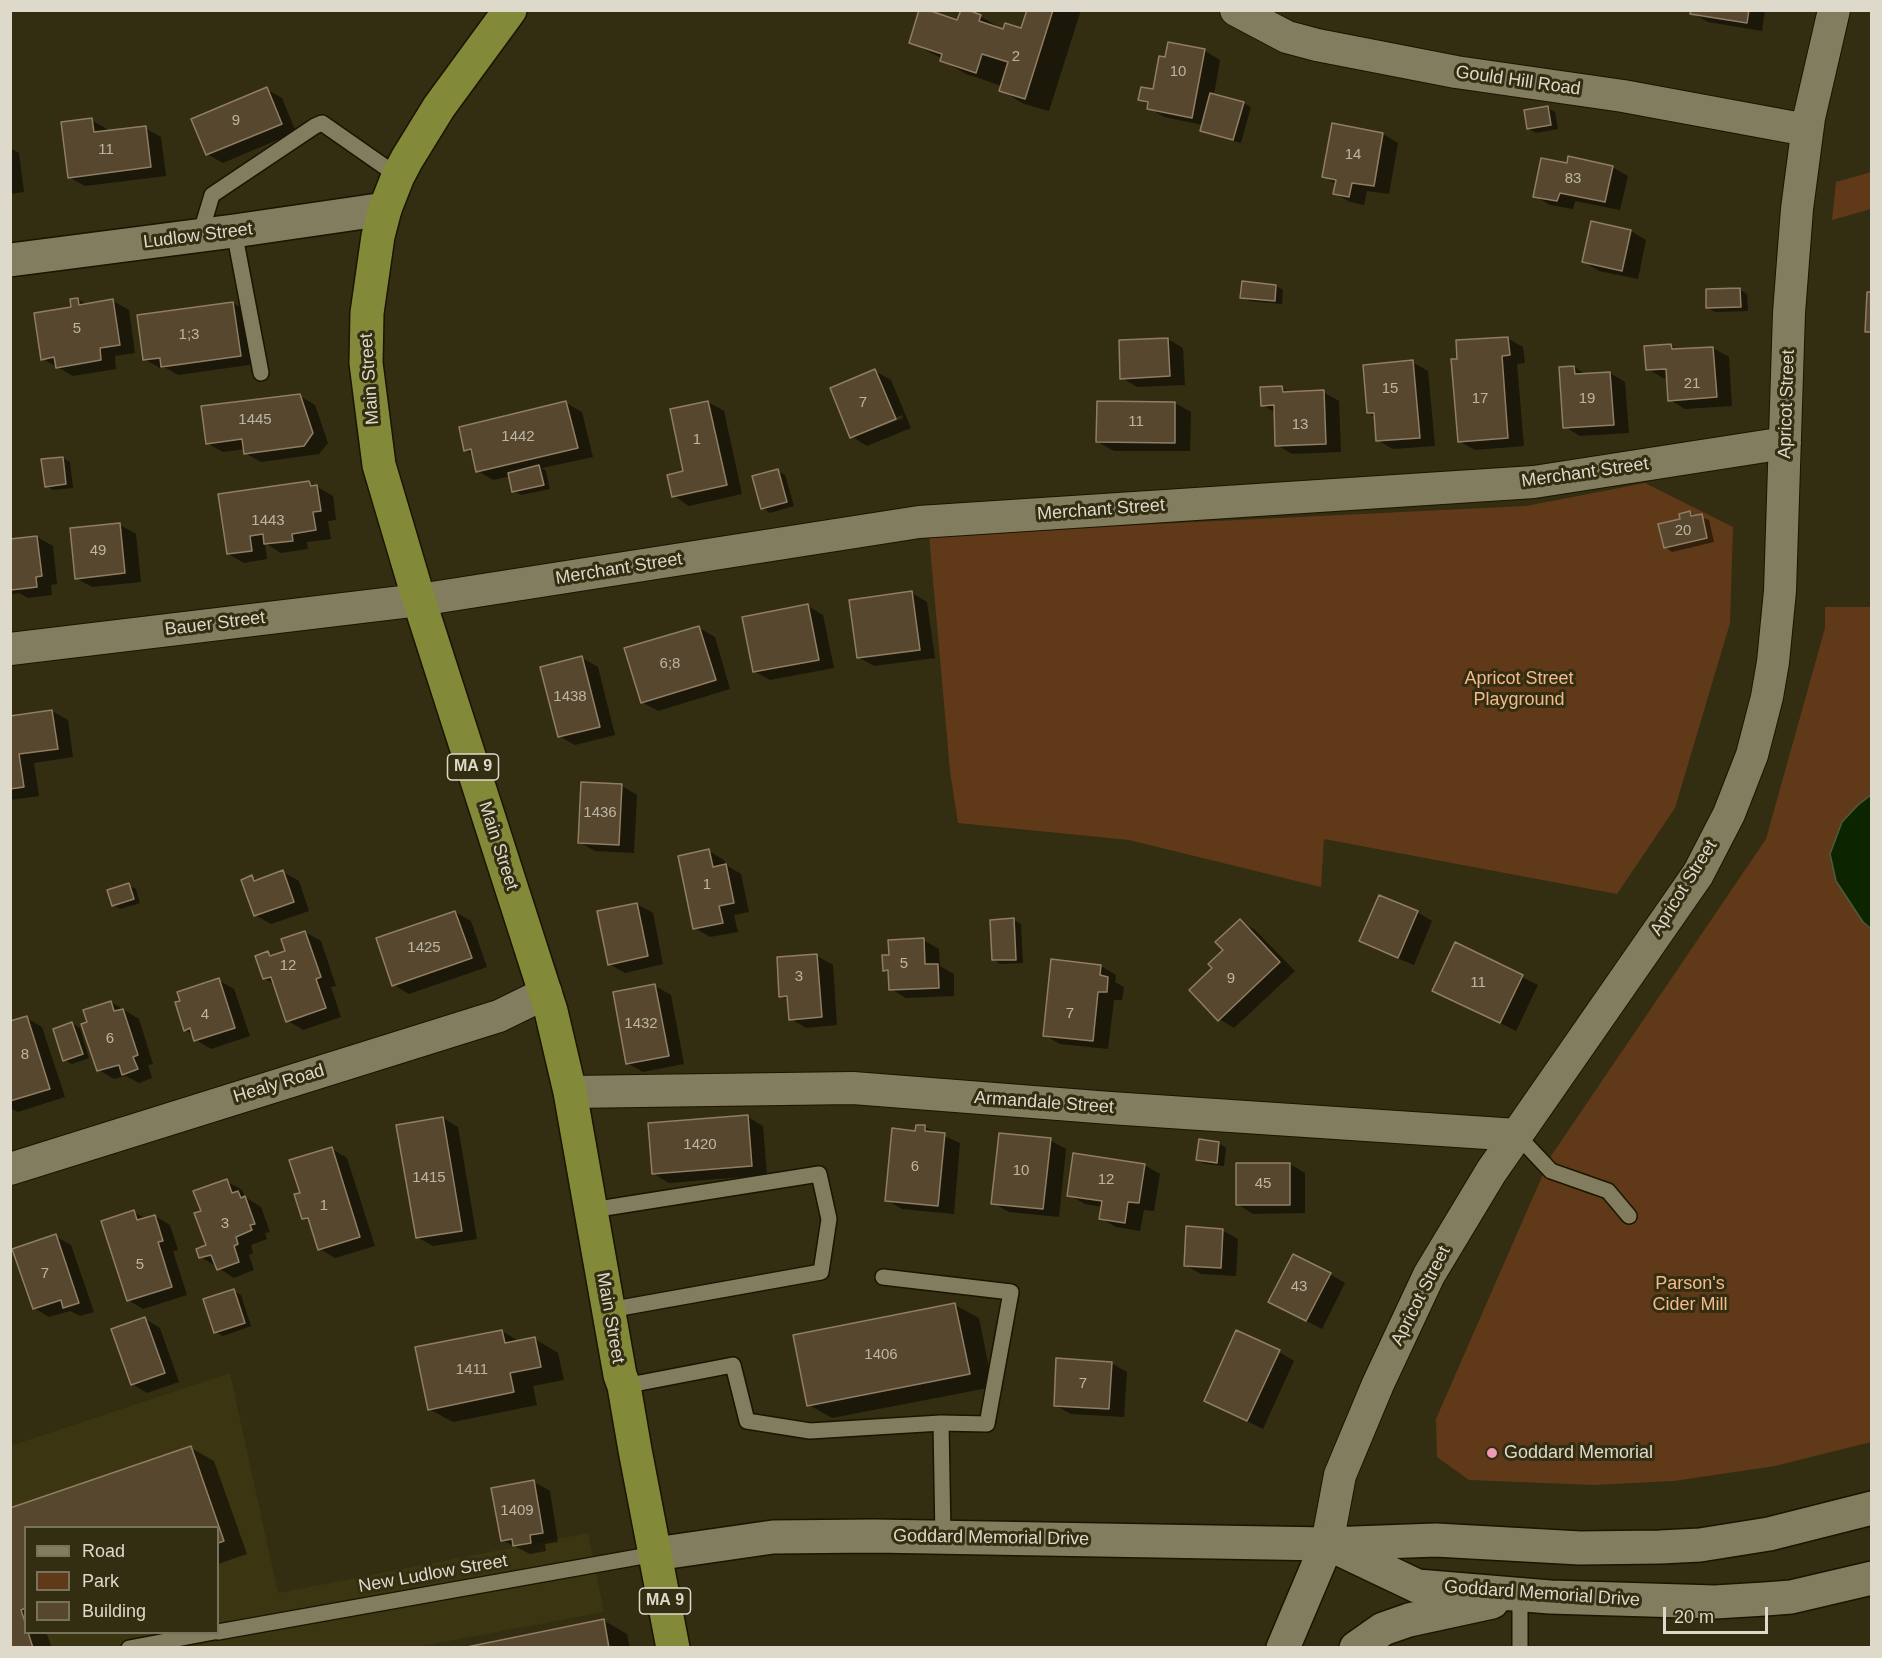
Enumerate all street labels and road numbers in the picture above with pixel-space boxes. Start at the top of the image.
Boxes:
street label: Gould Hill Road [1454,62,1582,100]
street label: Ludlow Street [142,219,254,253]
street label: Main Street [356,332,384,426]
street label: Apricot Street [1774,349,1800,459]
street label: Merchant Street [1520,453,1650,493]
street label: Merchant Street [1036,495,1166,525]
street label: Merchant Street [554,548,684,590]
street label: Bauer Street [164,607,266,641]
road number: MA 9 [448,754,498,780]
street label: Main Street [474,799,522,893]
street label: Apricot Street [1646,836,1722,940]
street label: Healy Road [231,1060,327,1108]
street label: Armandale Street [973,1087,1115,1119]
street label: Apricot Street [1387,1243,1455,1349]
street label: Main Street [591,1271,629,1365]
street label: Goddard Memorial Drive [893,1525,1089,1551]
street label: New Ludlow Street [357,1550,509,1598]
street label: Goddard Memorial Drive [1443,1576,1641,1612]
road number: MA 9 [640,1588,690,1614]

